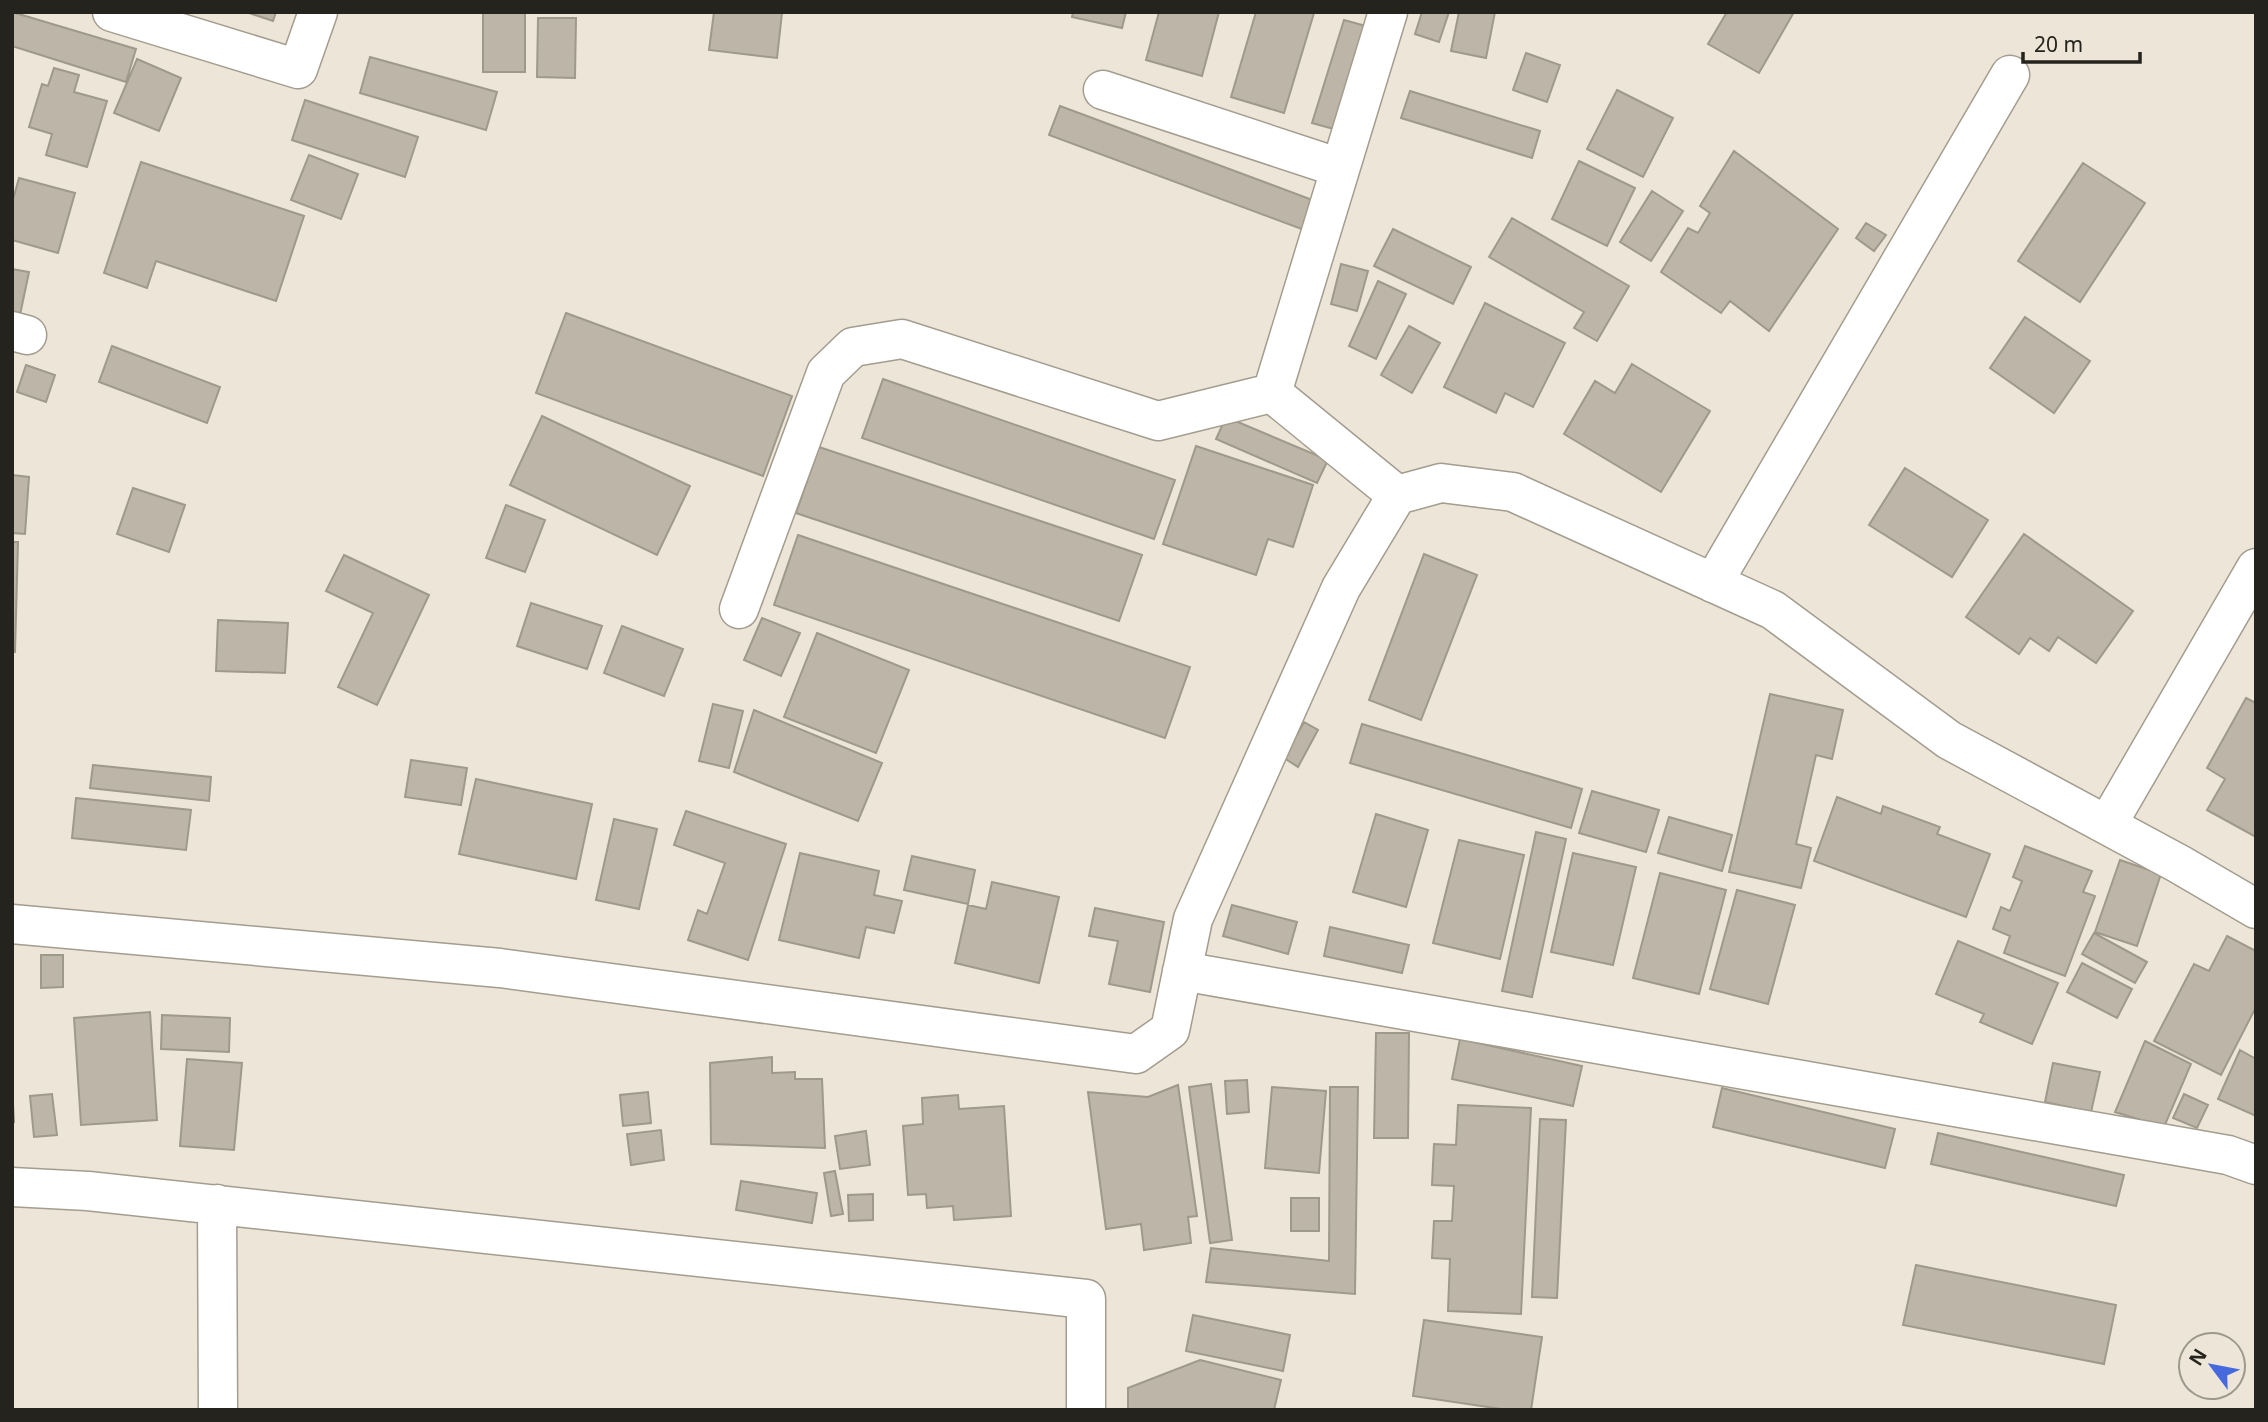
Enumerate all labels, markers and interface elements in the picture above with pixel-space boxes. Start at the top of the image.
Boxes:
scale bar [2023,21,2140,65]
text: 20 m [2034,30,2083,58]
north arrow [2177,1331,2247,1401]
text: N [2182,1344,2213,1370]

